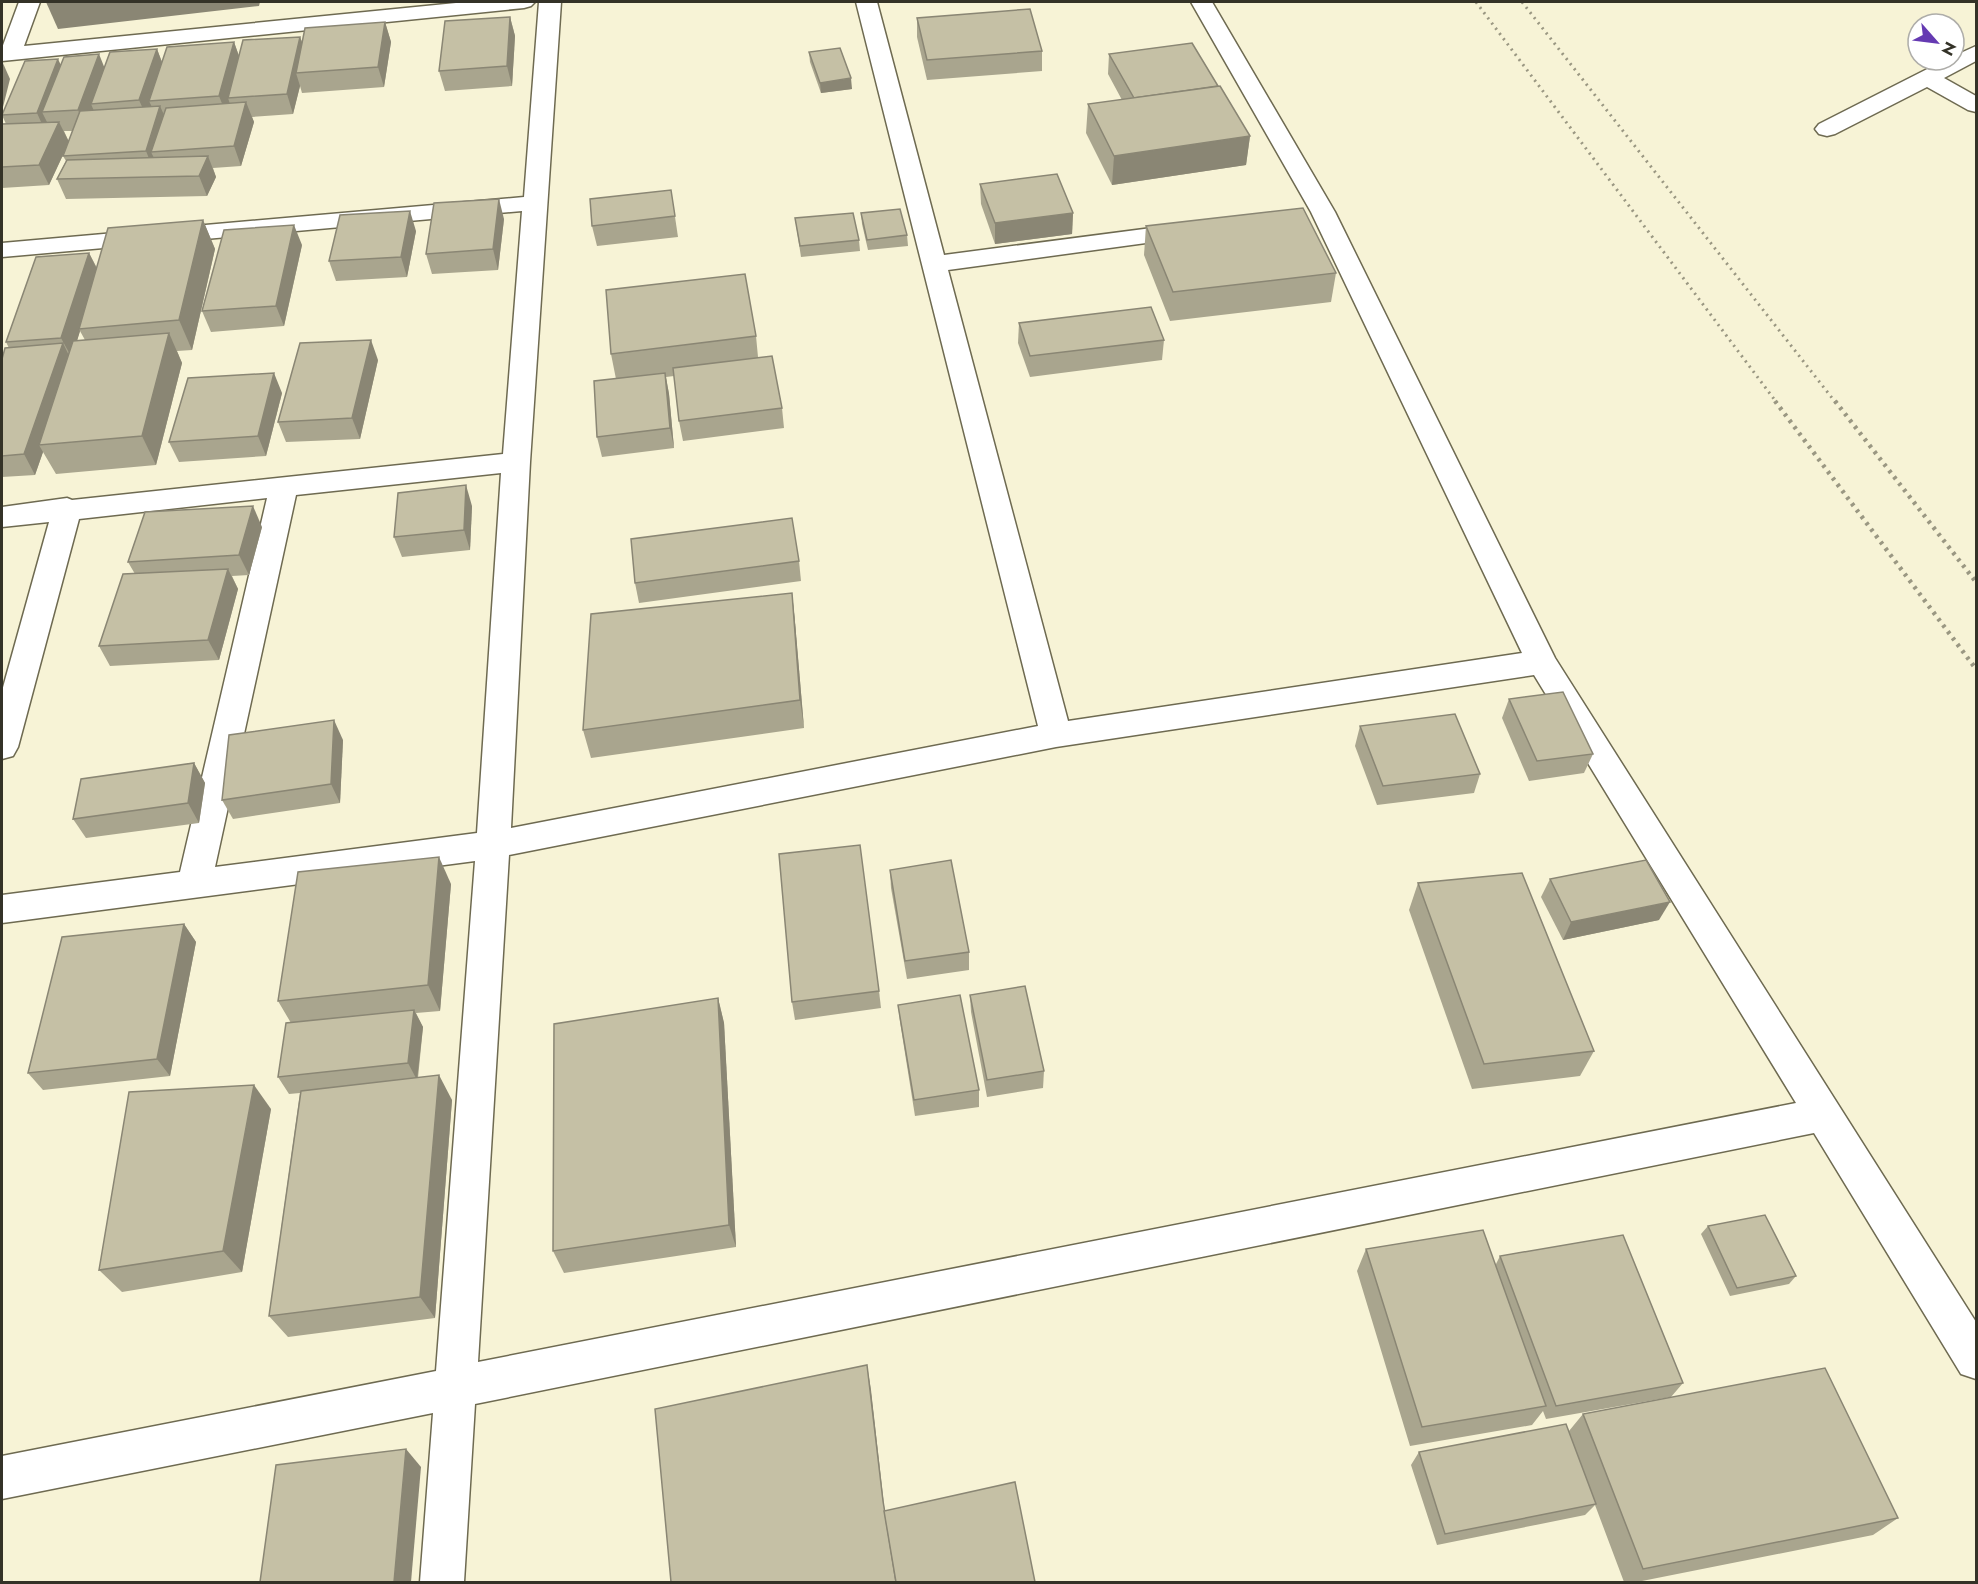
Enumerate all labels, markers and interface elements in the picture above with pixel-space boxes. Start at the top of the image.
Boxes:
north arrow [1906,12,1966,72]
text: N [1936,38,1962,60]

